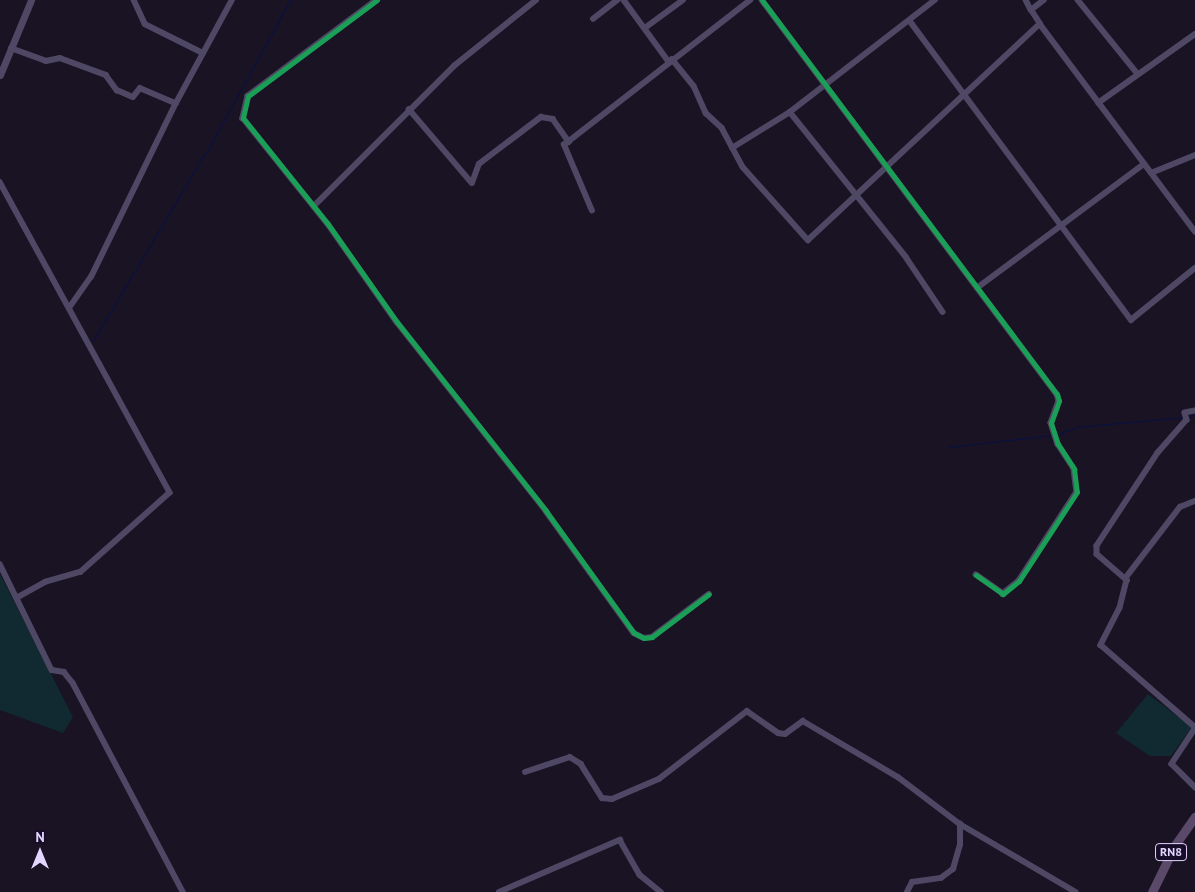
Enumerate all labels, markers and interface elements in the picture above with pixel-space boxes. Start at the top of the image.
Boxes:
north arrow [15,827,65,877]
text: N [35,828,45,846]
road number: RN8 [1155,842,1187,862]

